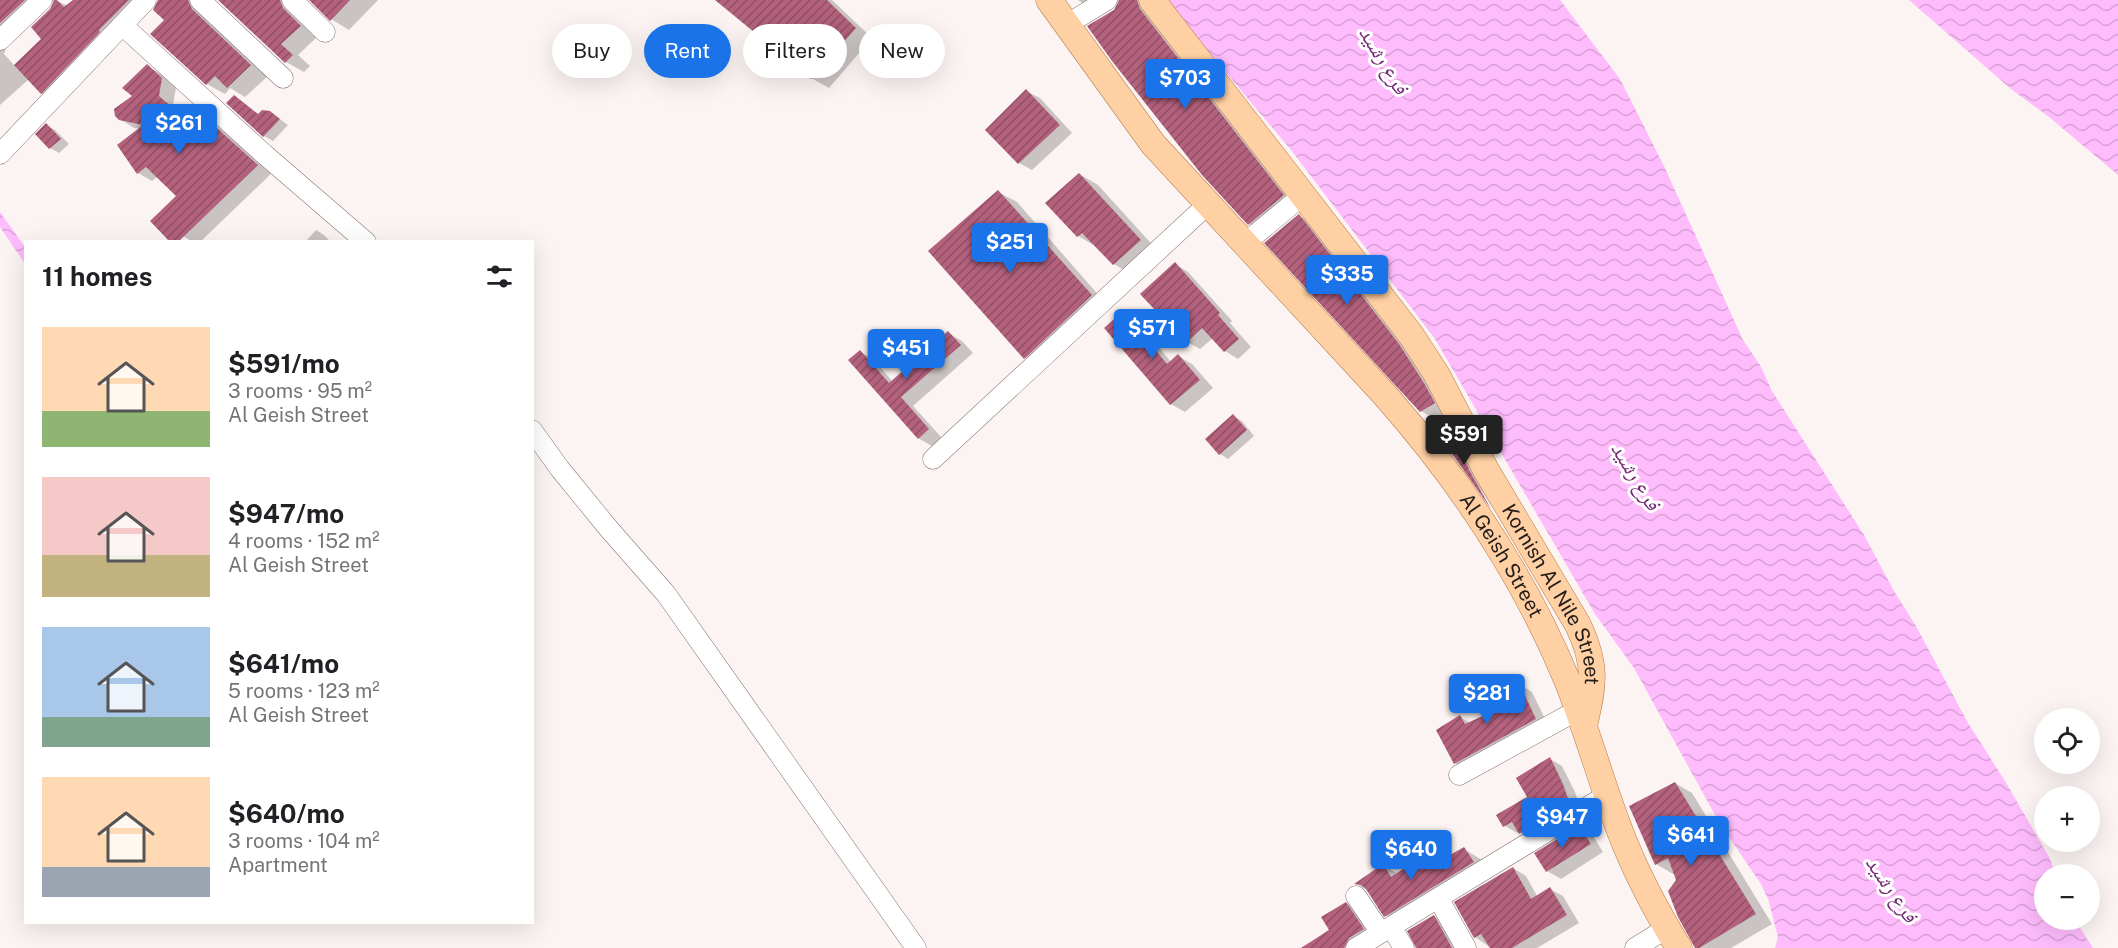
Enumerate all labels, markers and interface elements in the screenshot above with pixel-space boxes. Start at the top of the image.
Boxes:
water label: فرع رشيد [1353,22,1415,100]
chip: Buy [552,24,632,78]
chip: Rent [644,24,731,78]
chip: Filters [743,24,847,78]
chip: New [859,24,945,78]
pin: $703 [1149,59,1221,110]
text: $703 [1159,66,1211,90]
pin: $261 [143,104,215,155]
text: $261 [155,111,203,135]
pin: $251 [974,223,1046,274]
text: $251 [986,230,1034,254]
pin: $335 [1311,255,1383,306]
icon: filters [483,260,516,293]
text: 11 homes [42,261,152,292]
text: $335 [1320,262,1374,286]
pin: $571 [1116,309,1188,360]
text: $571 [1128,316,1176,340]
pin: $451 [870,329,942,380]
text: $451 [882,336,930,360]
text: $591/mo [228,348,340,379]
icon: home [90,351,162,423]
text: 3 rooms · 95 m² [228,379,372,403]
text: Al Geish Street [228,403,369,427]
pin: $591 [1428,415,1500,466]
text: $591 [1440,422,1488,446]
water label: فرع رشيد [1605,438,1667,516]
street label: Al Geish Street [1455,488,1548,621]
text: $947/mo [228,498,344,529]
street label: Kornish Al Nile Street [1497,500,1604,685]
icon: home [90,501,162,573]
text: 4 rooms · 152 m² [228,529,380,553]
text: Al Geish Street [228,553,369,577]
text: $641/mo [228,648,339,679]
icon: home [90,651,162,723]
pin: $281 [1451,674,1523,725]
text: 5 rooms · 123 m² [228,679,380,703]
text: $281 [1463,681,1511,705]
text: Al Geish Street [228,703,369,727]
map controls [2034,708,2100,930]
button: locate [2034,708,2100,774]
button: + [2034,786,2100,852]
text: $640/mo [228,798,345,829]
pin: $947 [1526,798,1598,849]
icon: home [90,801,162,873]
text: $947 [1536,805,1588,829]
pin: $641 [1655,816,1727,867]
text: $641 [1667,823,1715,847]
text: 3 rooms · 104 m² [228,829,380,853]
pin: $640 [1375,830,1447,881]
text: $640 [1385,837,1437,861]
water label: فرع رشيد [1860,851,1924,929]
text: Apartment [228,853,328,877]
button: − [2034,864,2100,930]

